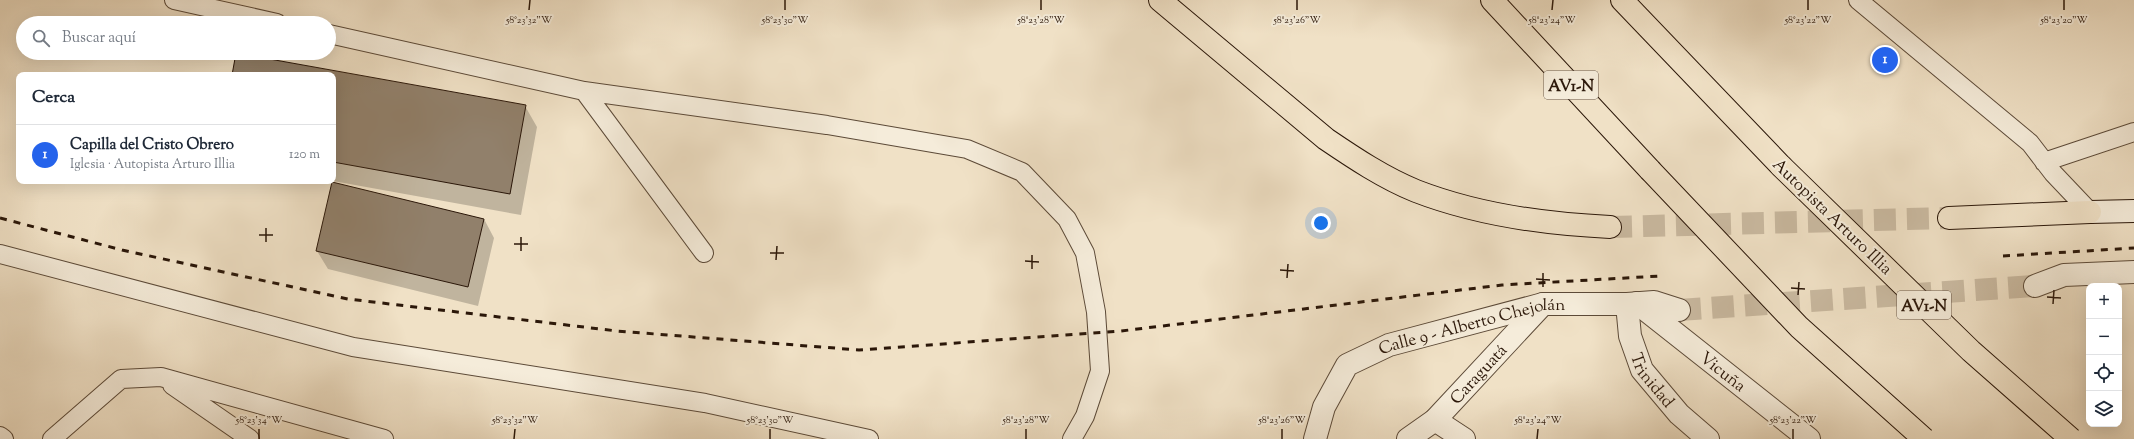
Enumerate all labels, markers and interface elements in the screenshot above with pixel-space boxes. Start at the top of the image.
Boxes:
text: 58°23'32"W [505,13,552,28]
text: 58°23'30"W [761,13,808,28]
text: 58°23'28"W [1016,13,1065,28]
text: 58°23'26"W [1272,13,1321,28]
text: 58°23'24"W [1527,13,1576,28]
text: 58°23'22"W [1784,13,1831,28]
text: 58°23'20"W [2039,13,2088,28]
search box [16,16,336,60]
icon: search [30,27,52,49]
text: Buscar aquí [62,28,136,49]
pin: 1 [1872,45,1898,75]
road number: AV1-N [1544,71,1598,99]
text: Cerca [32,86,75,110]
text: Capilla del Cristo Obrero [70,135,234,156]
text: 1 [43,146,47,164]
text: 120 m [289,146,320,164]
street label: Autopista Arturo Illia [1766,154,1897,281]
text: Iglesia · Autopista Arturo Illia [70,156,235,174]
your location [1311,213,1331,233]
map controls [2086,283,2122,427]
button: + [2086,283,2122,319]
road number: AV1-N [1897,291,1951,319]
street label: Calle 9 - Alberto Chejolán [1375,294,1565,362]
button: − [2086,319,2122,355]
street label: Caraguatá [1445,340,1514,411]
street label: Vicuña [1694,347,1750,399]
street label: Trinidad [1623,350,1679,414]
button: locate [2086,355,2122,391]
button: layers [2086,391,2122,427]
text: 58°23'34"W [235,413,282,428]
text: 58°23'32"W [491,413,538,428]
text: 58°23'30"W [746,413,793,428]
text: 58°23'28"W [1001,413,1050,428]
text: 58°23'26"W [1257,413,1306,428]
text: 58°23'24"W [1513,413,1562,428]
text: 58°23'22"W [1769,413,1816,428]

